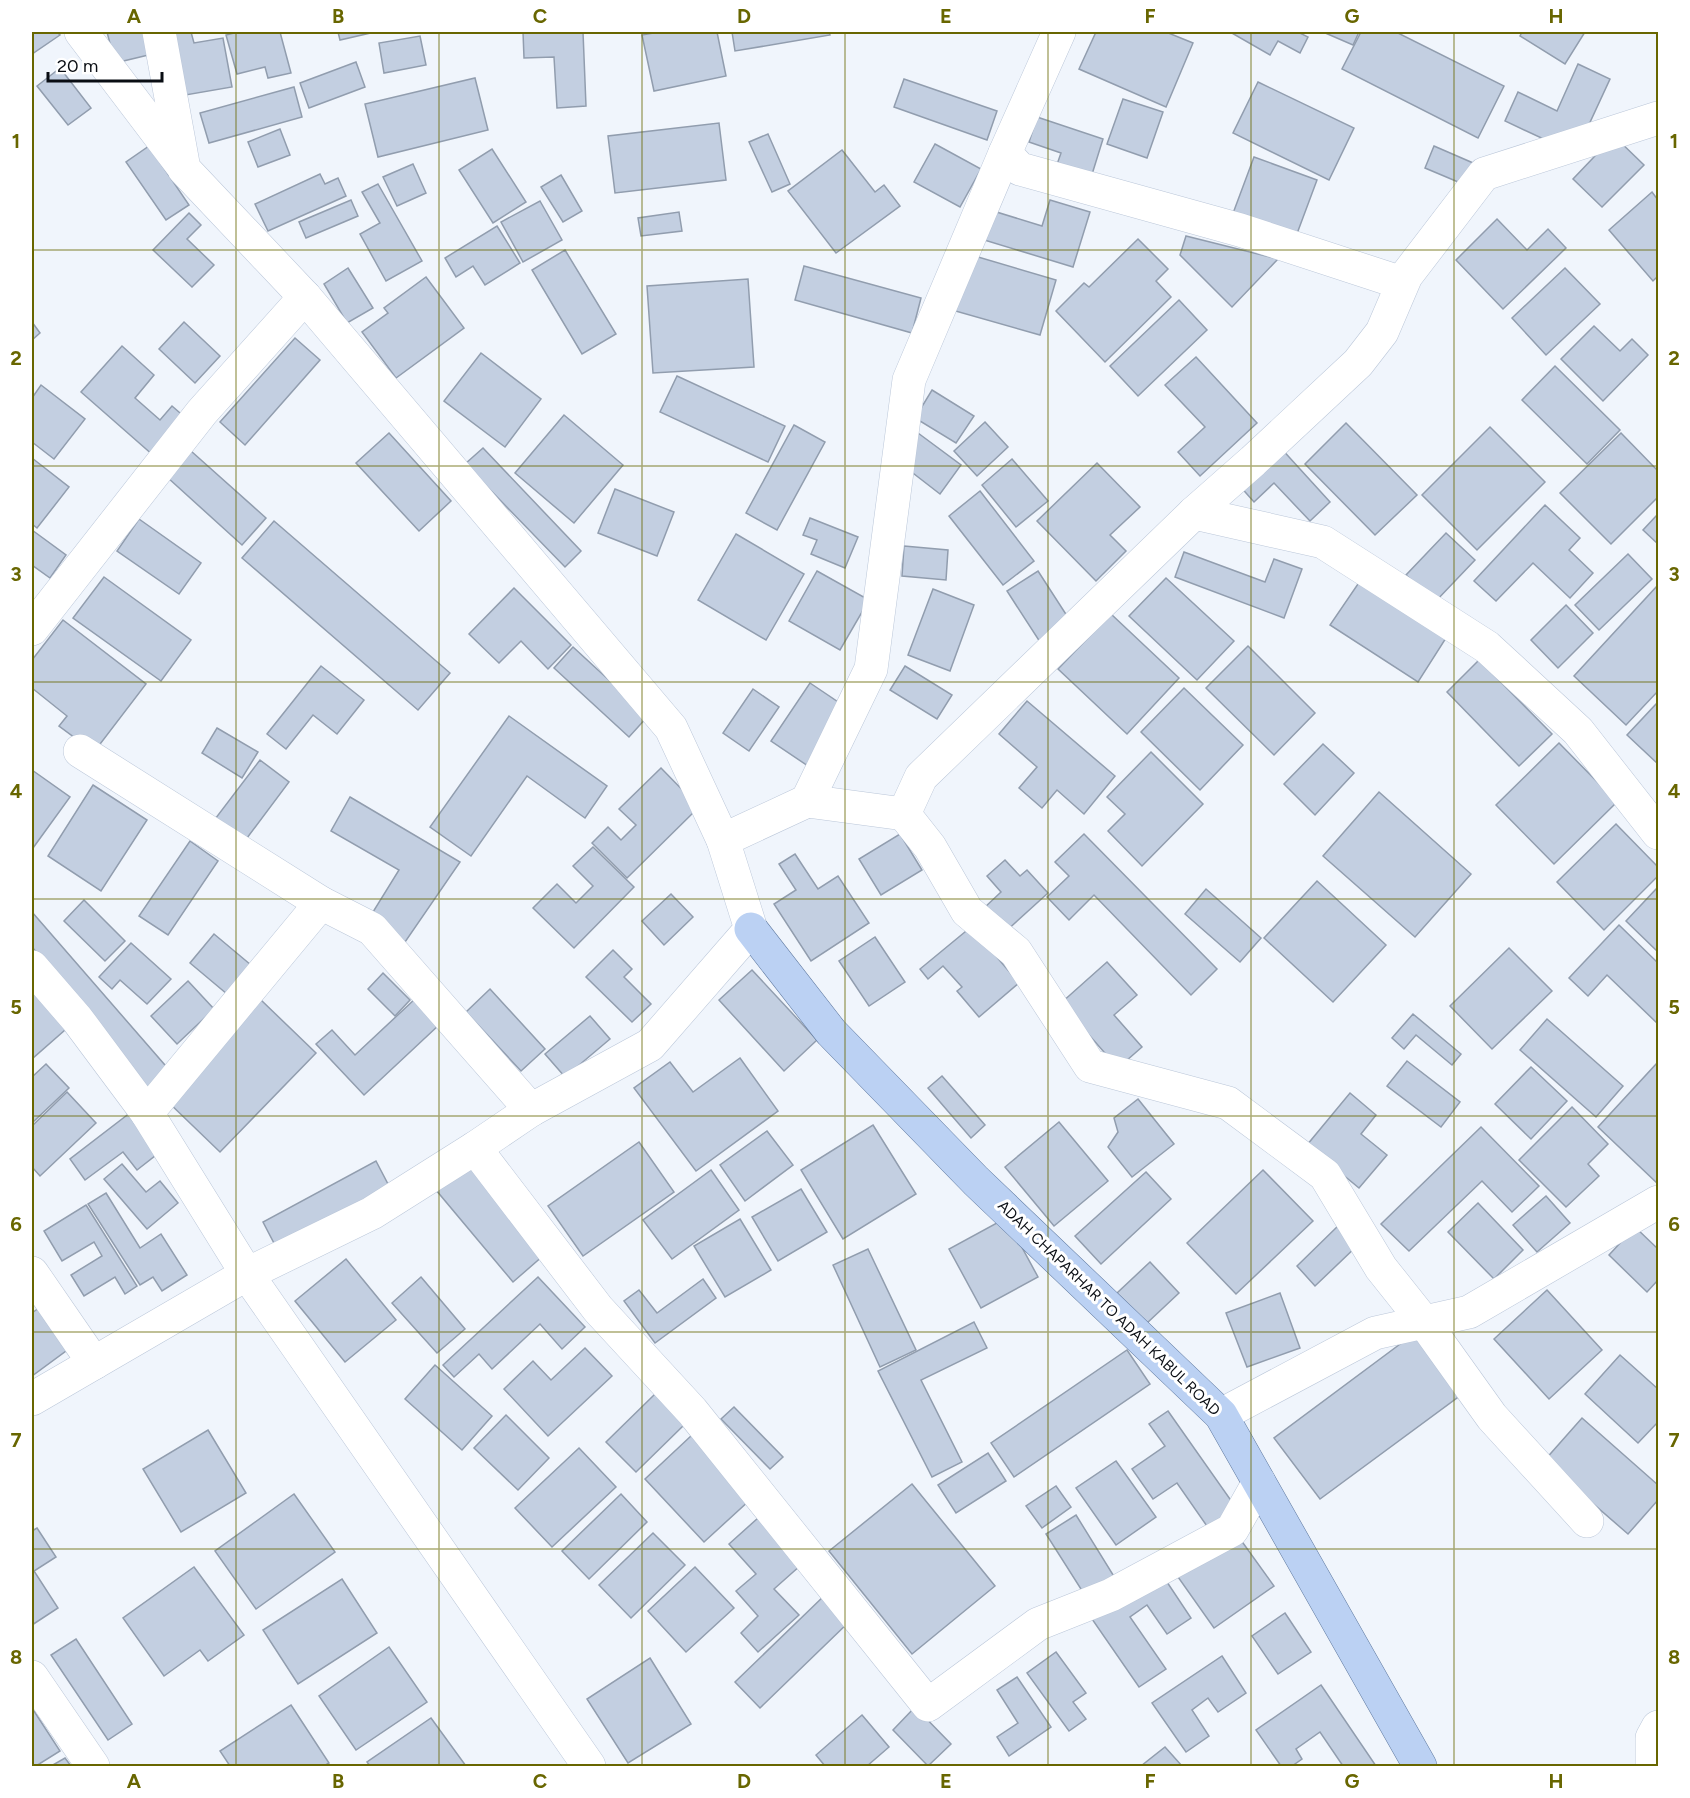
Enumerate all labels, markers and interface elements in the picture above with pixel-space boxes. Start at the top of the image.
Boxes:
text: A [127,4,142,28]
text: B [332,4,344,28]
text: C [533,4,547,28]
text: D [737,4,751,28]
text: E [940,4,952,28]
text: F [1144,4,1156,28]
text: G [1345,4,1360,28]
text: H [1549,4,1564,28]
scale bar [48,45,162,83]
text: 20 m [57,55,98,77]
text: 1 [12,129,20,153]
text: 1 [1670,129,1678,153]
text: 2 [10,346,22,370]
text: 2 [1668,346,1680,370]
text: 3 [10,562,22,586]
text: 3 [1668,562,1680,586]
text: 4 [10,779,23,803]
text: 4 [1668,779,1681,803]
text: 5 [10,995,22,1019]
text: 5 [1668,995,1680,1019]
street label: ADAH CHAPARHAR TO ADAH KABUL ROAD [994,1197,1224,1419]
text: 6 [10,1212,22,1236]
text: 6 [1668,1212,1680,1236]
text: 7 [10,1428,22,1452]
text: 7 [1668,1428,1680,1452]
text: 8 [10,1645,22,1669]
text: 8 [1668,1645,1680,1669]
text: A [127,1769,142,1793]
text: B [332,1769,344,1793]
text: C [533,1769,547,1793]
text: D [737,1769,751,1793]
text: E [940,1769,952,1793]
text: F [1144,1769,1156,1793]
text: G [1345,1769,1360,1793]
text: H [1549,1769,1564,1793]

